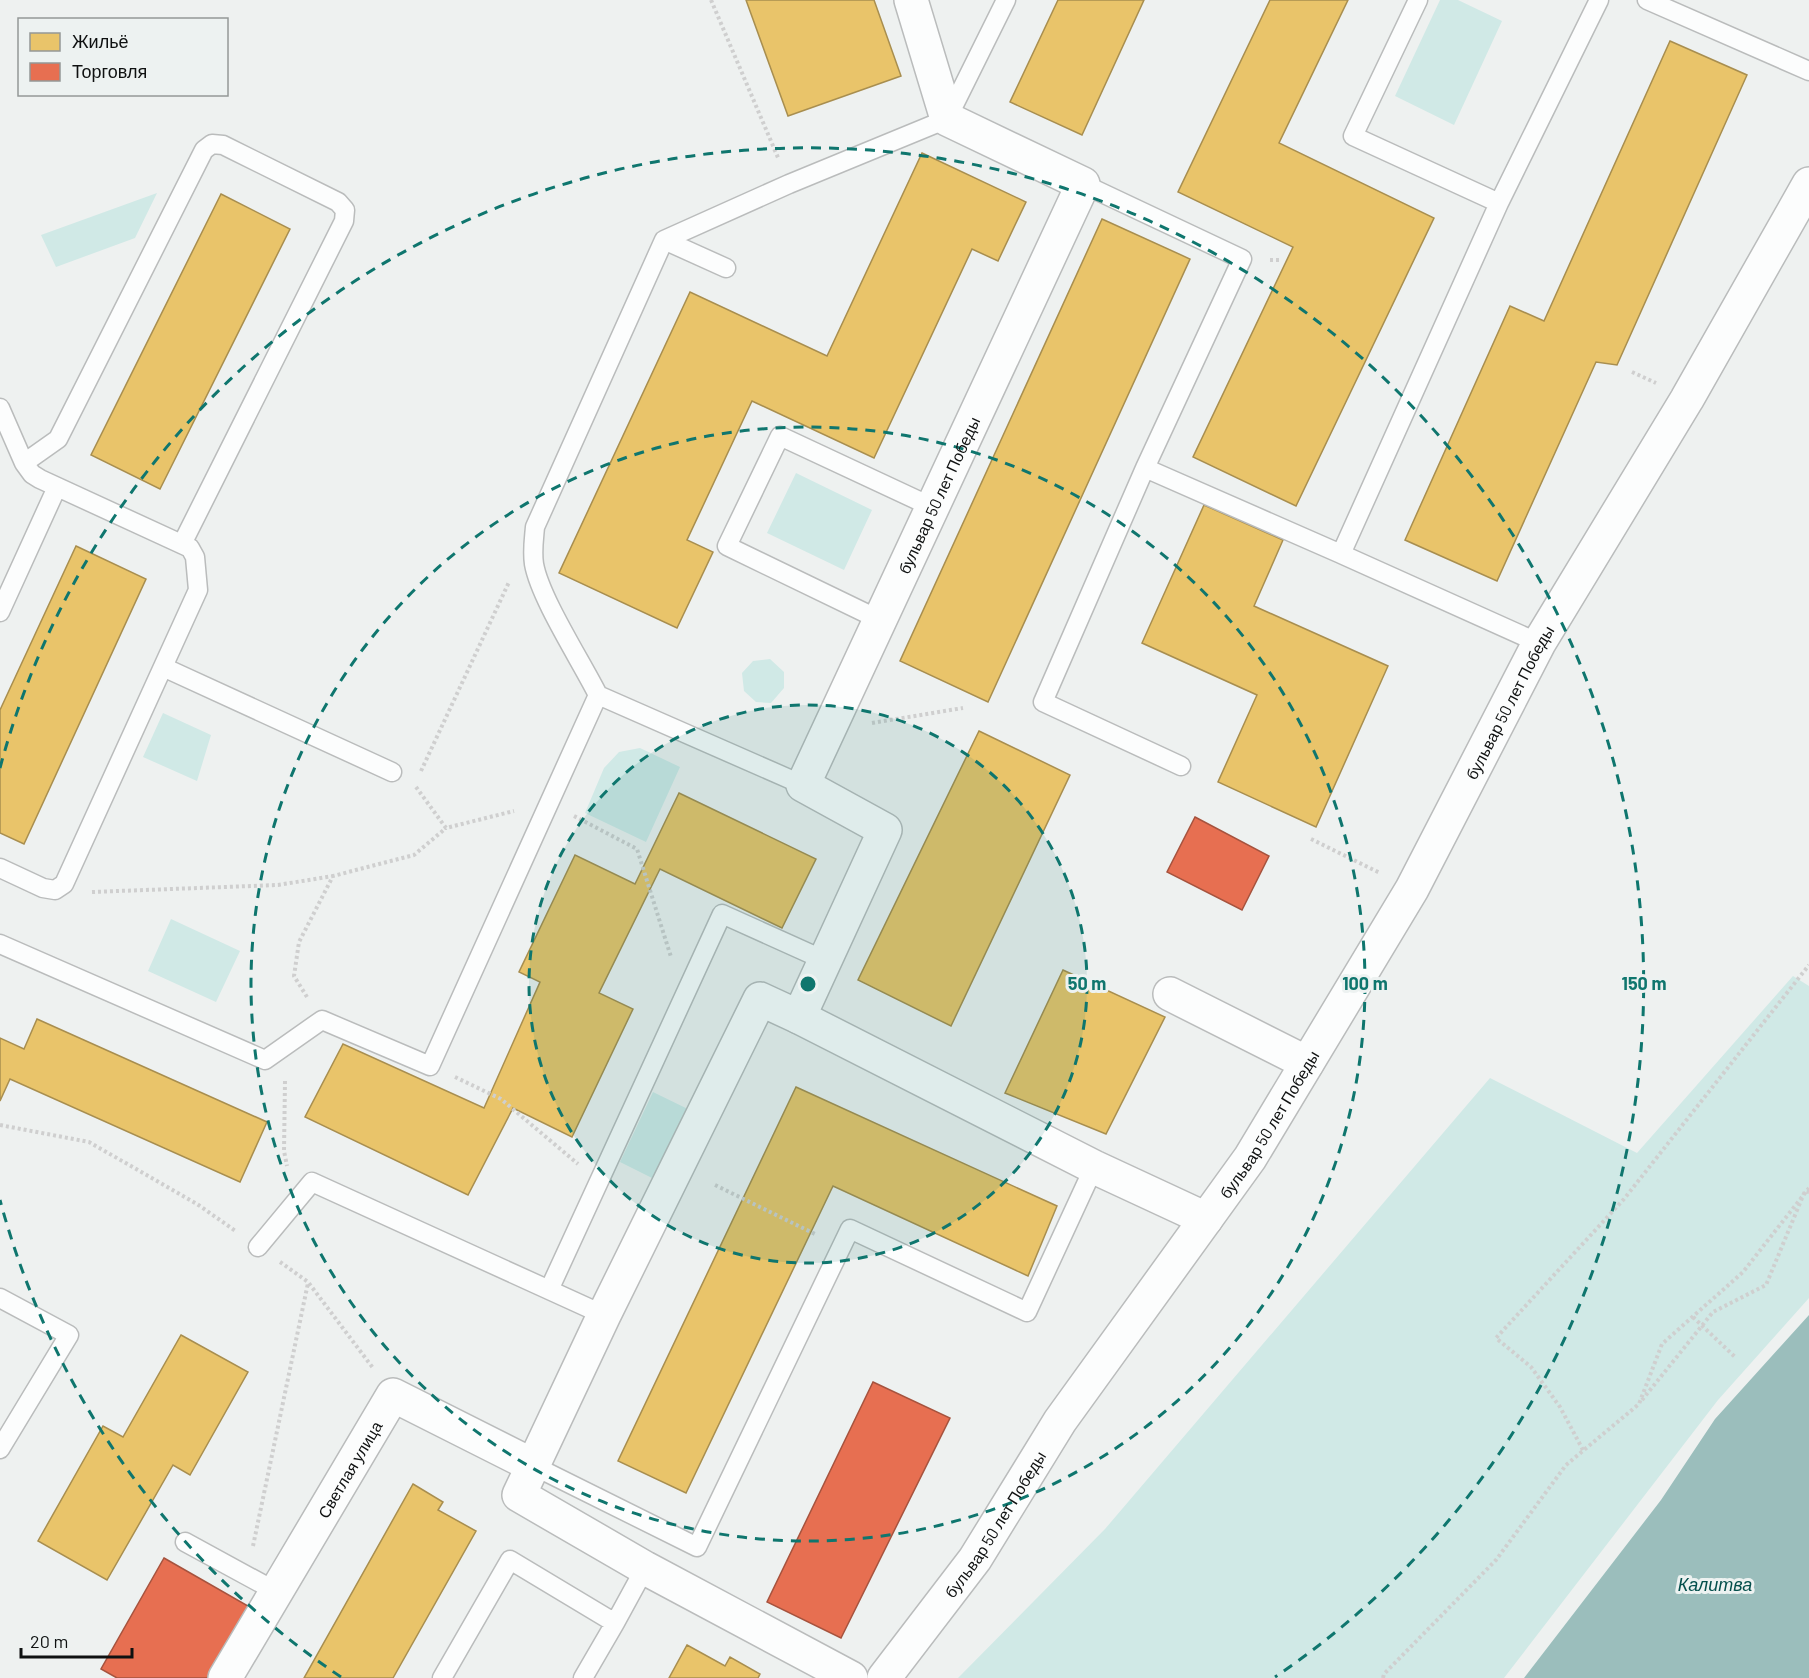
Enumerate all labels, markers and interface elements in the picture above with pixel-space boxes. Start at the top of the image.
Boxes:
legend [18,18,228,96]
text: Жильё [72,30,129,52]
text: Торговля [72,60,147,82]
street label: бульвар 50 лет Победы [893,413,983,576]
street label: бульвар 50 лет Победы [1461,622,1557,782]
text: 50 m [1068,972,1106,994]
text: 100 m [1342,972,1388,994]
text: 150 m [1622,972,1666,994]
centre of rings [798,974,818,994]
street label: бульвар 50 лет Победы [1215,1047,1322,1202]
street label: Светлая улица [313,1417,385,1521]
street label: бульвар 50 лет Победы [940,1447,1049,1601]
water label: Калитва [1678,1573,1752,1595]
scale bar [21,1621,132,1659]
text: 20 m [30,1630,68,1652]

